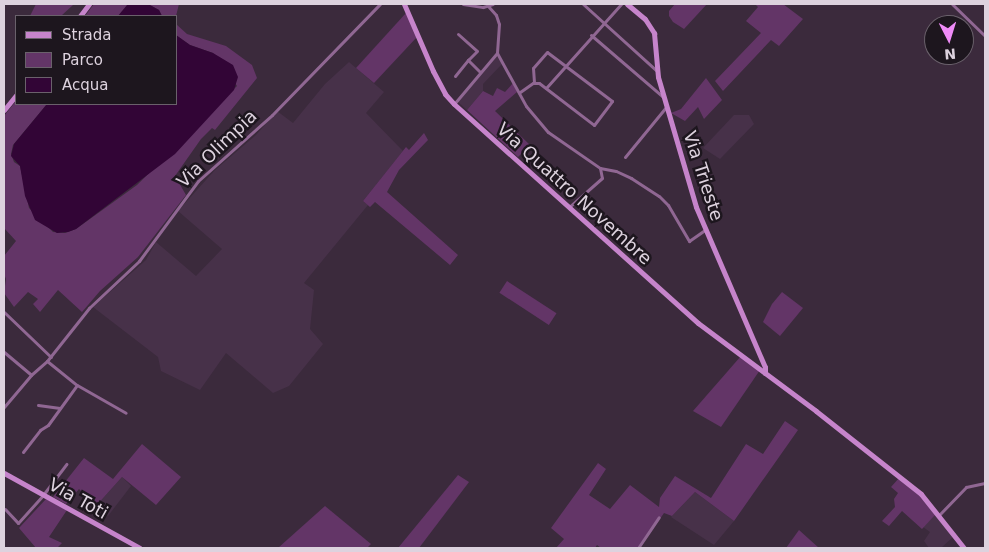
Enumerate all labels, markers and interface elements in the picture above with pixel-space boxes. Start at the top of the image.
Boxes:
legend [15,15,178,105]
north arrow [924,15,974,65]
text: Strada [62,26,111,44]
text: N [944,45,957,62]
text: Parco [62,51,103,69]
text: Acqua [62,76,108,94]
street label: Via Olimpia [173,106,261,192]
street label: Via Quattro Novembre [492,119,656,269]
street label: Via Trieste [678,128,728,224]
street label: Via Toti [44,474,112,524]

